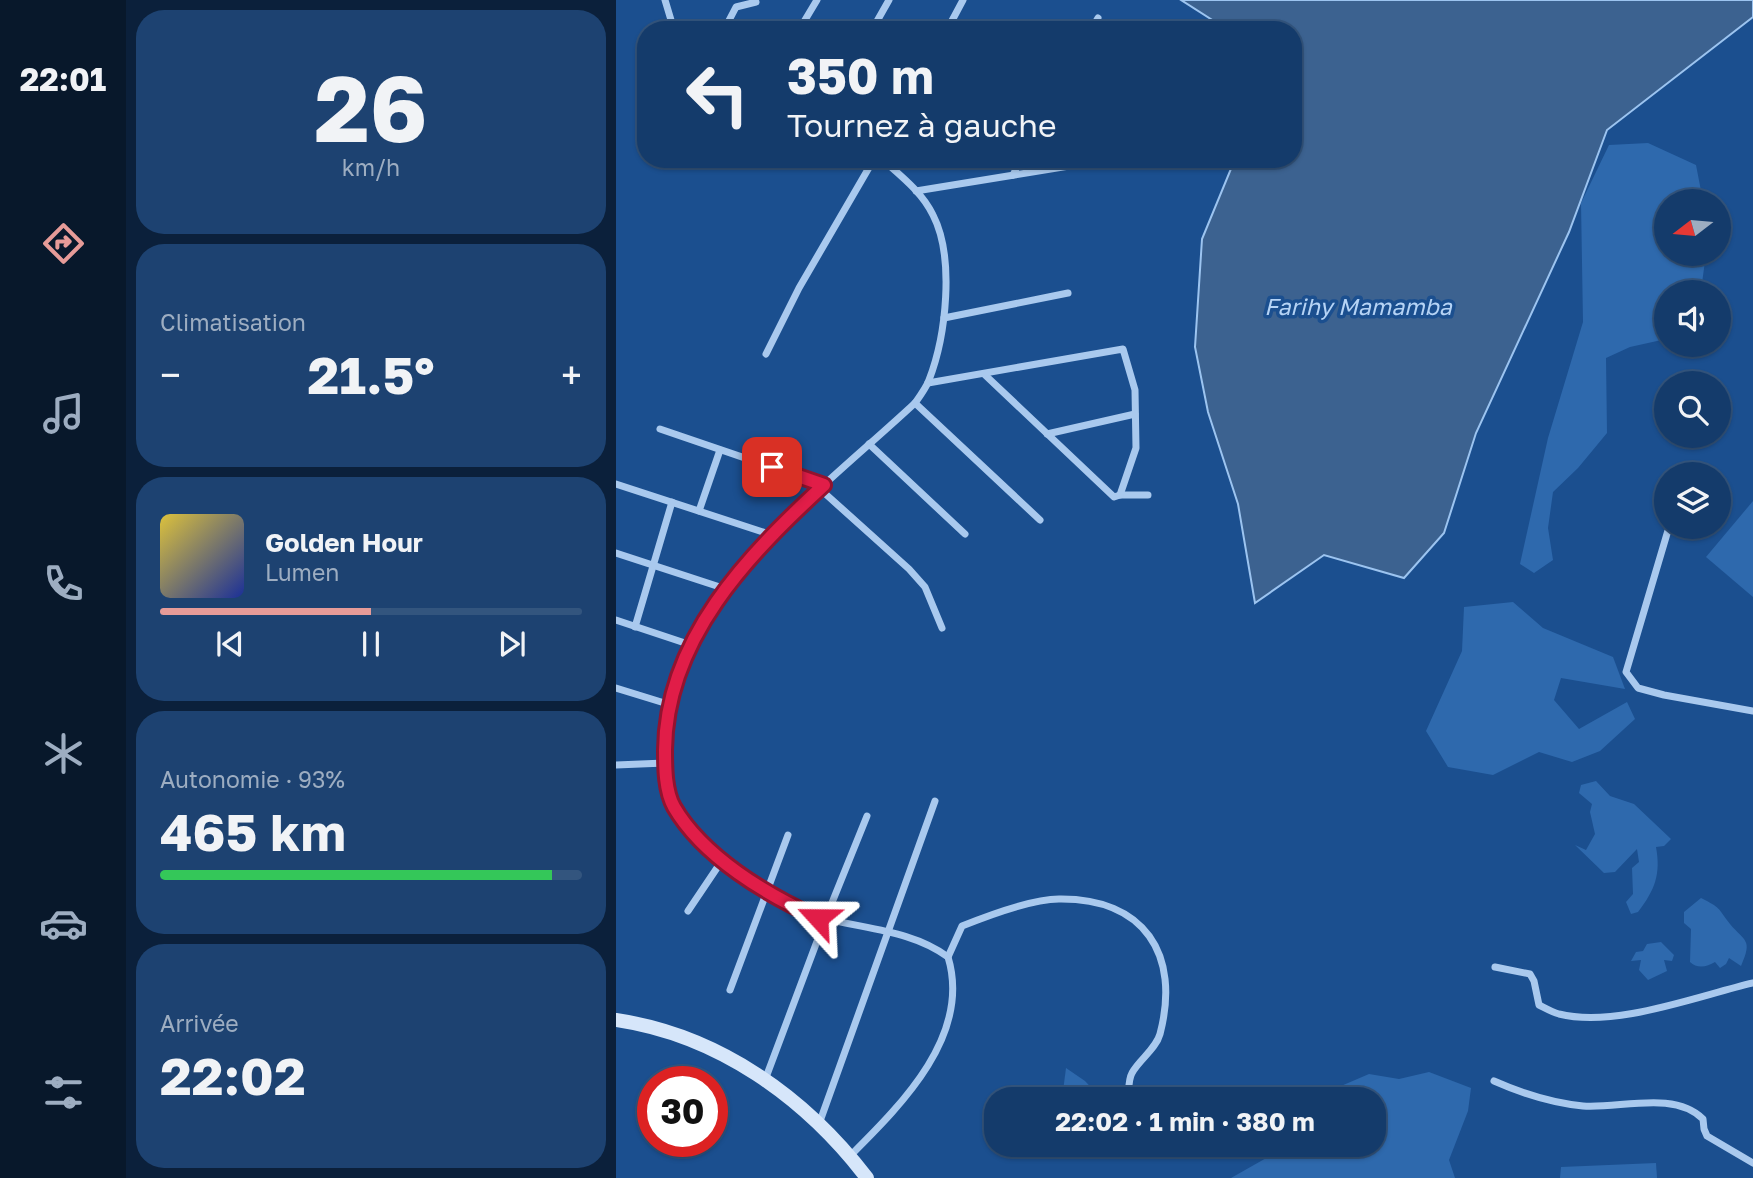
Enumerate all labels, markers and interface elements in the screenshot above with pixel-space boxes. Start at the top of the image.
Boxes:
text: 350 m [787,46,934,105]
icon: left [672,49,763,140]
text: 26 [314,53,428,162]
text: 22:01 [20,60,106,98]
text: Tournez à gauche [787,106,1056,144]
text: km/h [342,153,400,181]
north arrow [1654,189,1731,266]
map controls [1654,189,1731,539]
icon: directions [39,219,88,268]
button: sound [1654,280,1731,357]
water label: Farihy Mamamba [1264,292,1453,320]
text: Climatisation [160,308,306,336]
text: 21.5° [307,343,435,405]
text: − [160,352,181,397]
text: + [561,352,582,397]
button: search [1654,371,1731,448]
icon: music [39,389,88,438]
pin [742,437,802,497]
icon: arrive [753,448,791,486]
button: layers [1654,462,1731,539]
text: Golden Hour [265,527,423,558]
text: Lumen [265,558,339,586]
icon: phone [39,559,88,608]
icon: previous [211,625,249,663]
icon: pause [352,625,390,663]
icon: next [493,625,531,663]
icon: climate [39,729,88,778]
text: Autonomie · 93% [160,765,345,793]
text: 465 km [160,800,346,862]
position arrow [781,881,855,955]
icon: car [39,899,88,948]
text: Arrivée [160,1009,239,1037]
text: 22:02 [160,1044,306,1106]
speed limit sign: 30 [637,1066,728,1157]
icon: filters [39,1068,88,1117]
text: 22:02 · 1 min · 380 m [1055,1106,1315,1137]

